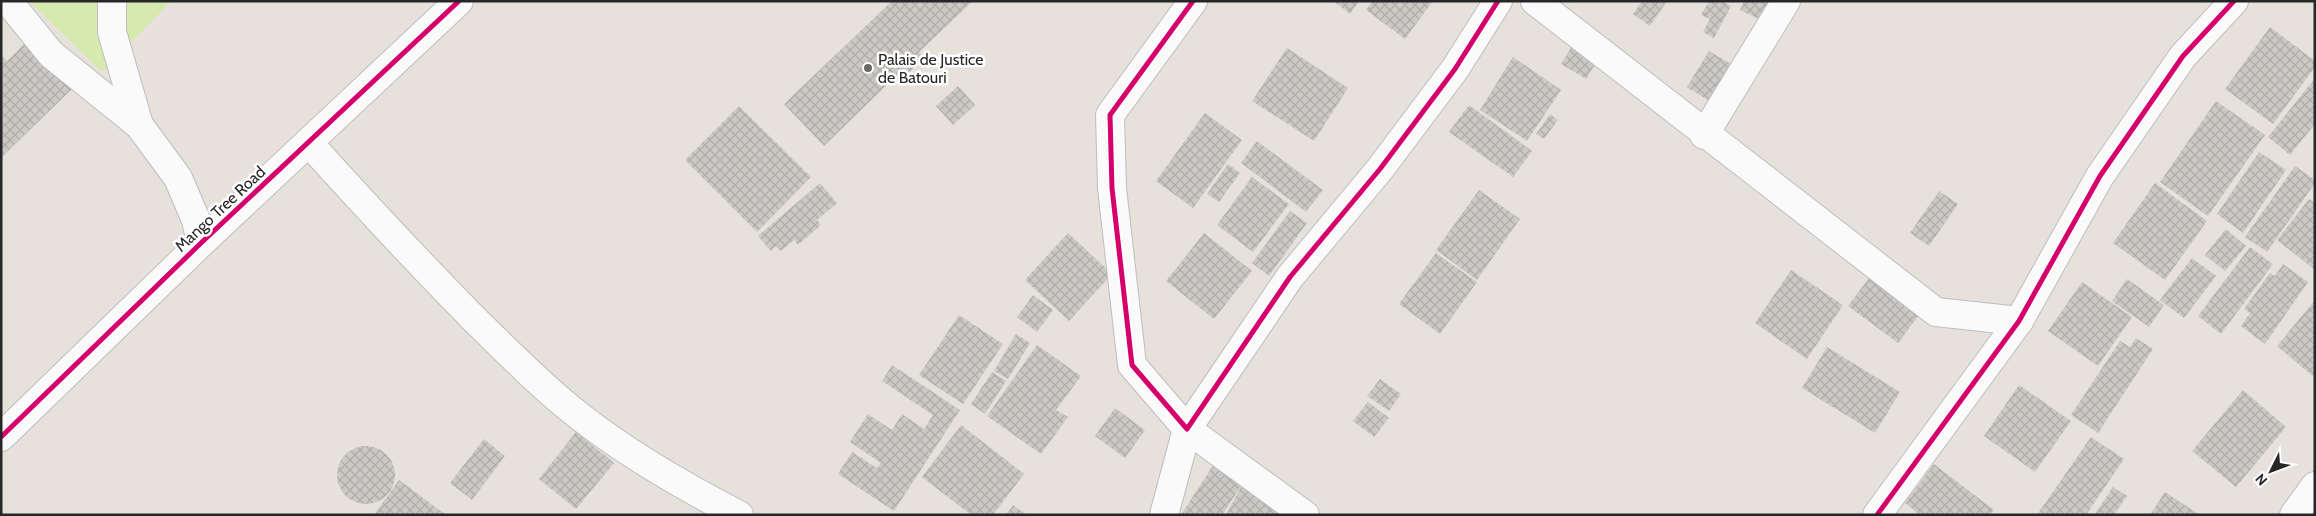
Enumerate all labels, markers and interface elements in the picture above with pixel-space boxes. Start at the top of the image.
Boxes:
place label: Palais de Justice de Batouri [878,50,983,87]
marker: Palais de Justice de Batouri [862,62,874,74]
street label: Mango Tree Road [171,162,269,256]
north arrow [2246,446,2296,496]
text: N [2251,470,2271,489]

